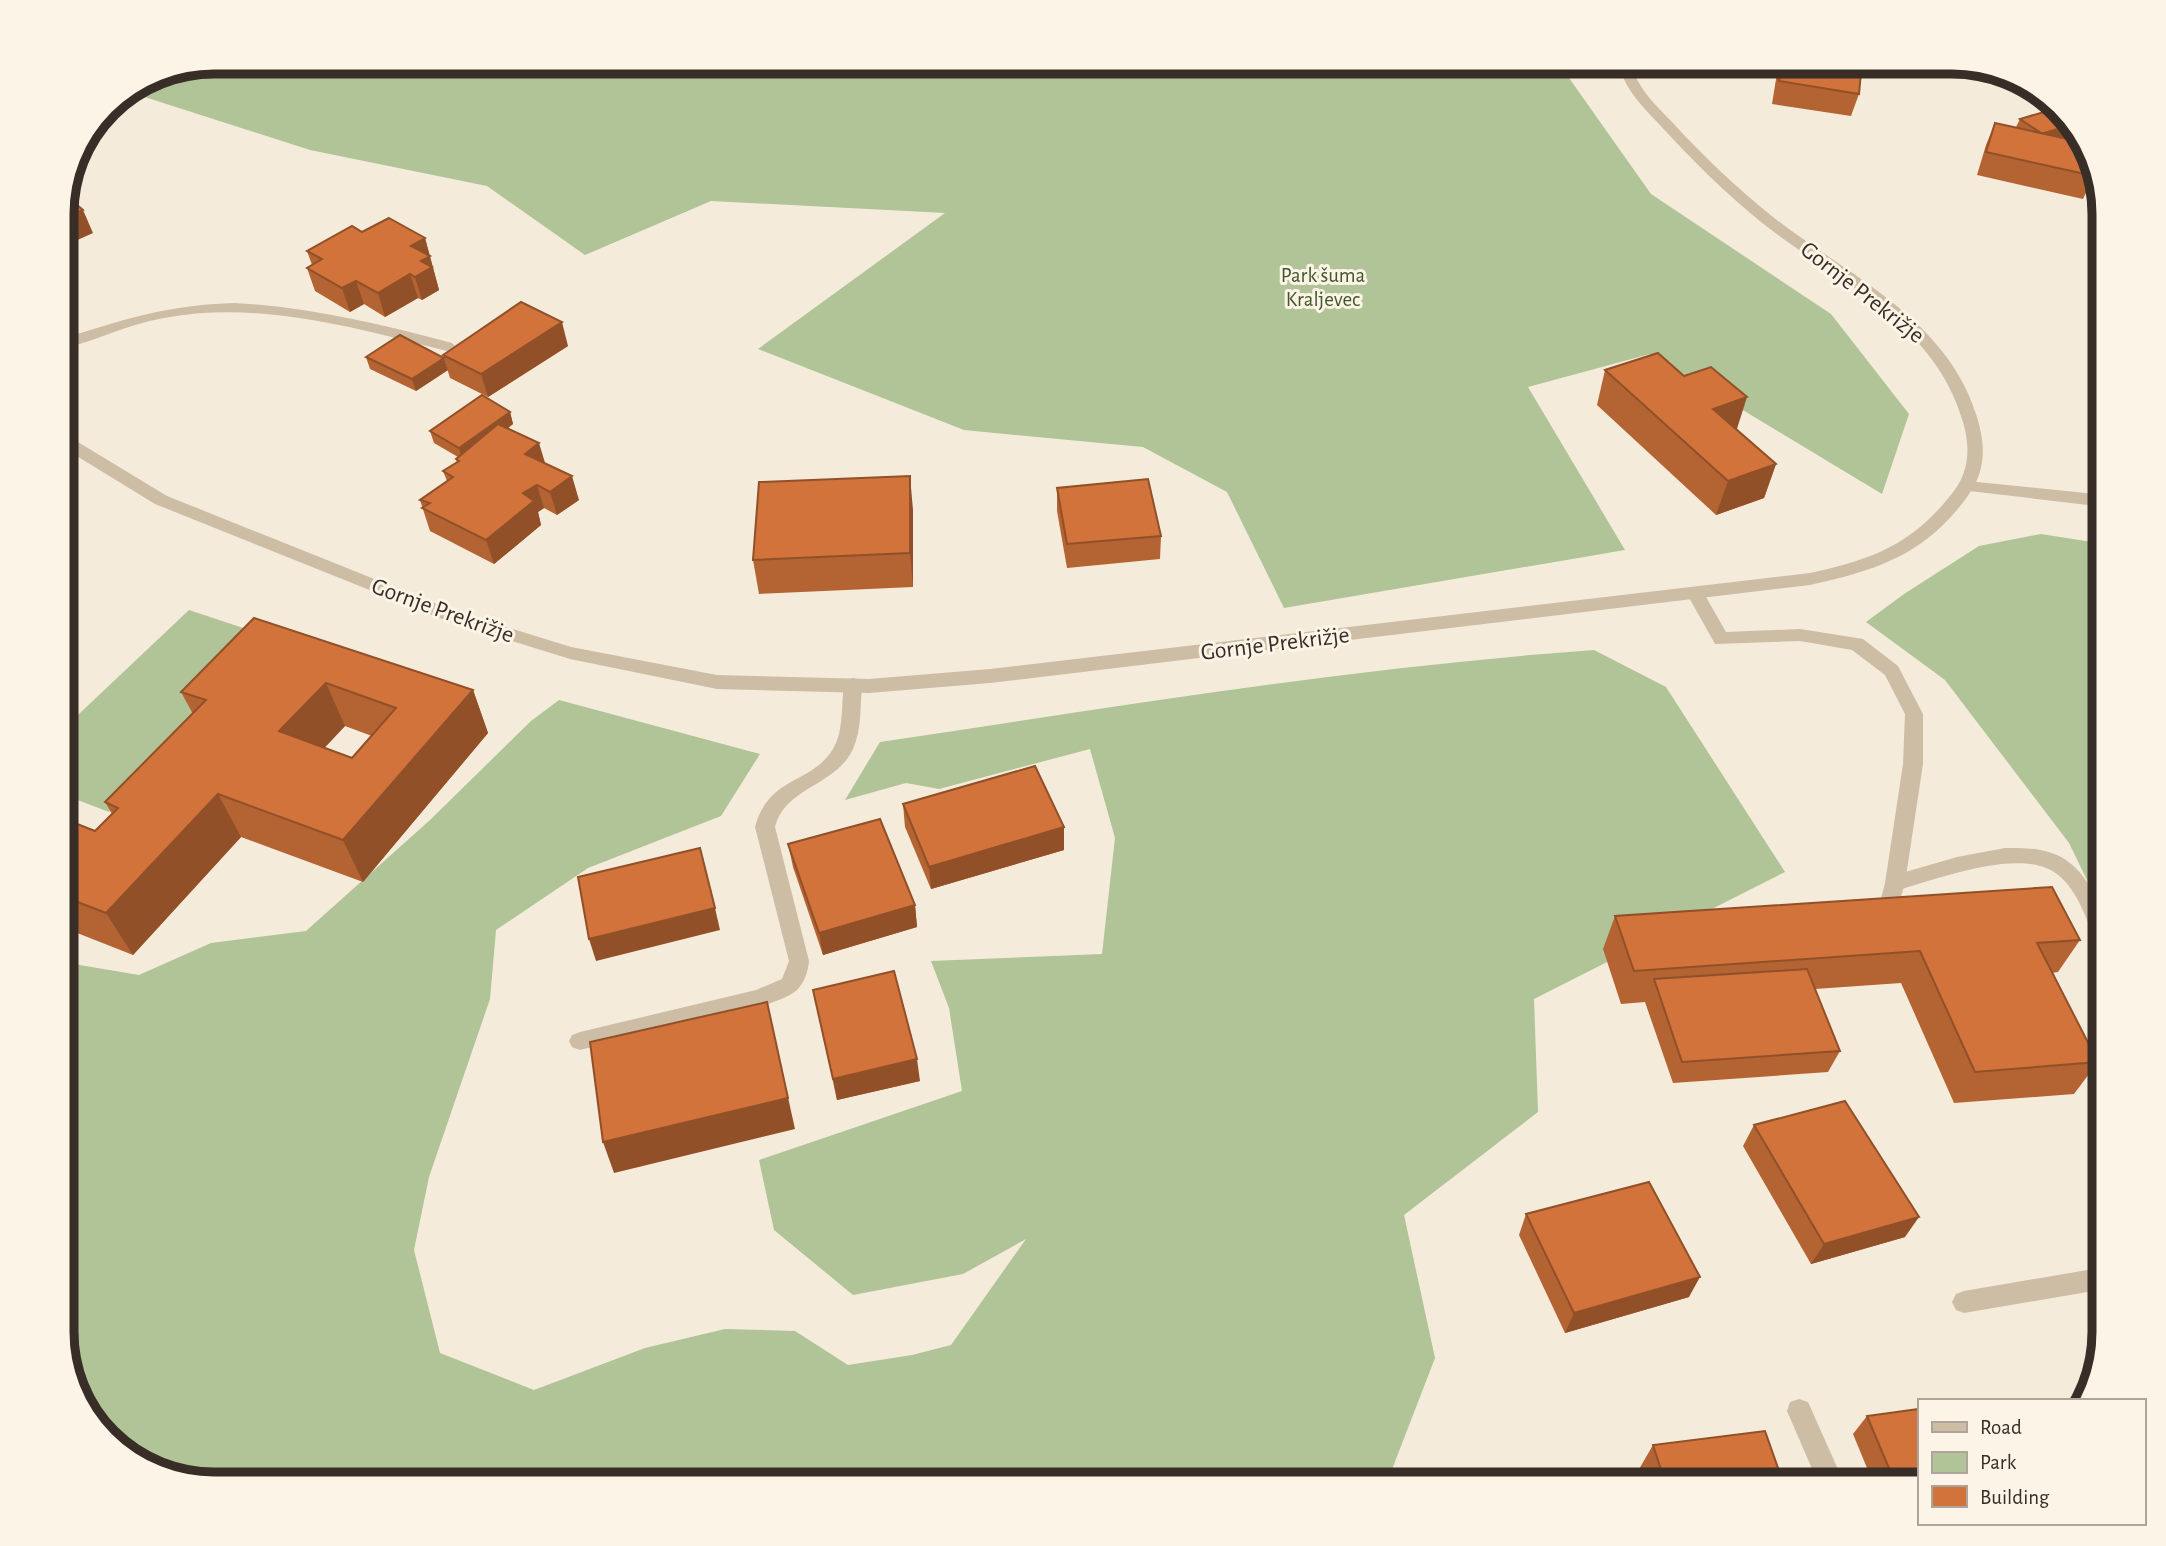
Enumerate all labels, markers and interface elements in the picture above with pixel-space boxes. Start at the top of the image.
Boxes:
street label: Gornje Prekrižje [1796,237,1929,348]
park label: Park šuma Kraljevec [1281,265,1366,310]
street label: Gornje Prekrižje [368,574,517,648]
street label: Gornje Prekrižje [1199,623,1351,665]
legend [1918,1399,2145,1525]
text: Road [1980,1417,2022,1438]
text: Park [1980,1452,2017,1473]
text: Building [1980,1487,2050,1508]

